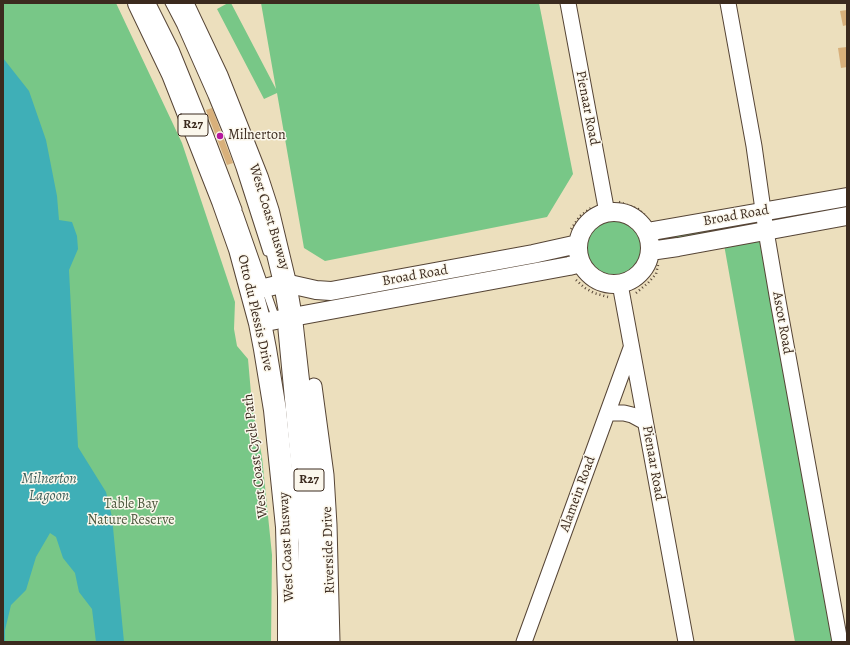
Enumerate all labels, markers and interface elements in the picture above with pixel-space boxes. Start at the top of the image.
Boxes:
street label: Pienaar Road [572,69,602,147]
road number: R27 [178,114,208,136]
place label: Milnerton [228,128,286,144]
marker: Milnerton [215,131,225,141]
street label: West Coast Busway [245,162,293,272]
street label: Broad Road [702,202,770,230]
street label: Otto du Plessis Drive [233,253,277,373]
street label: Broad Road [381,262,449,290]
street label: Ascot Road [768,290,796,356]
street label: West Coast Cycle Path [240,393,272,519]
street label: Pienaar Road [638,424,668,502]
street label: Alamein Road [557,454,599,534]
road number: R27 [294,469,324,491]
water label: Milnerton Lagoon [21,470,77,505]
street label: West Coast Busway [276,492,298,602]
park label: Table Bay Nature Reserve [88,497,174,530]
street label: Riverside Drive [319,506,339,594]

